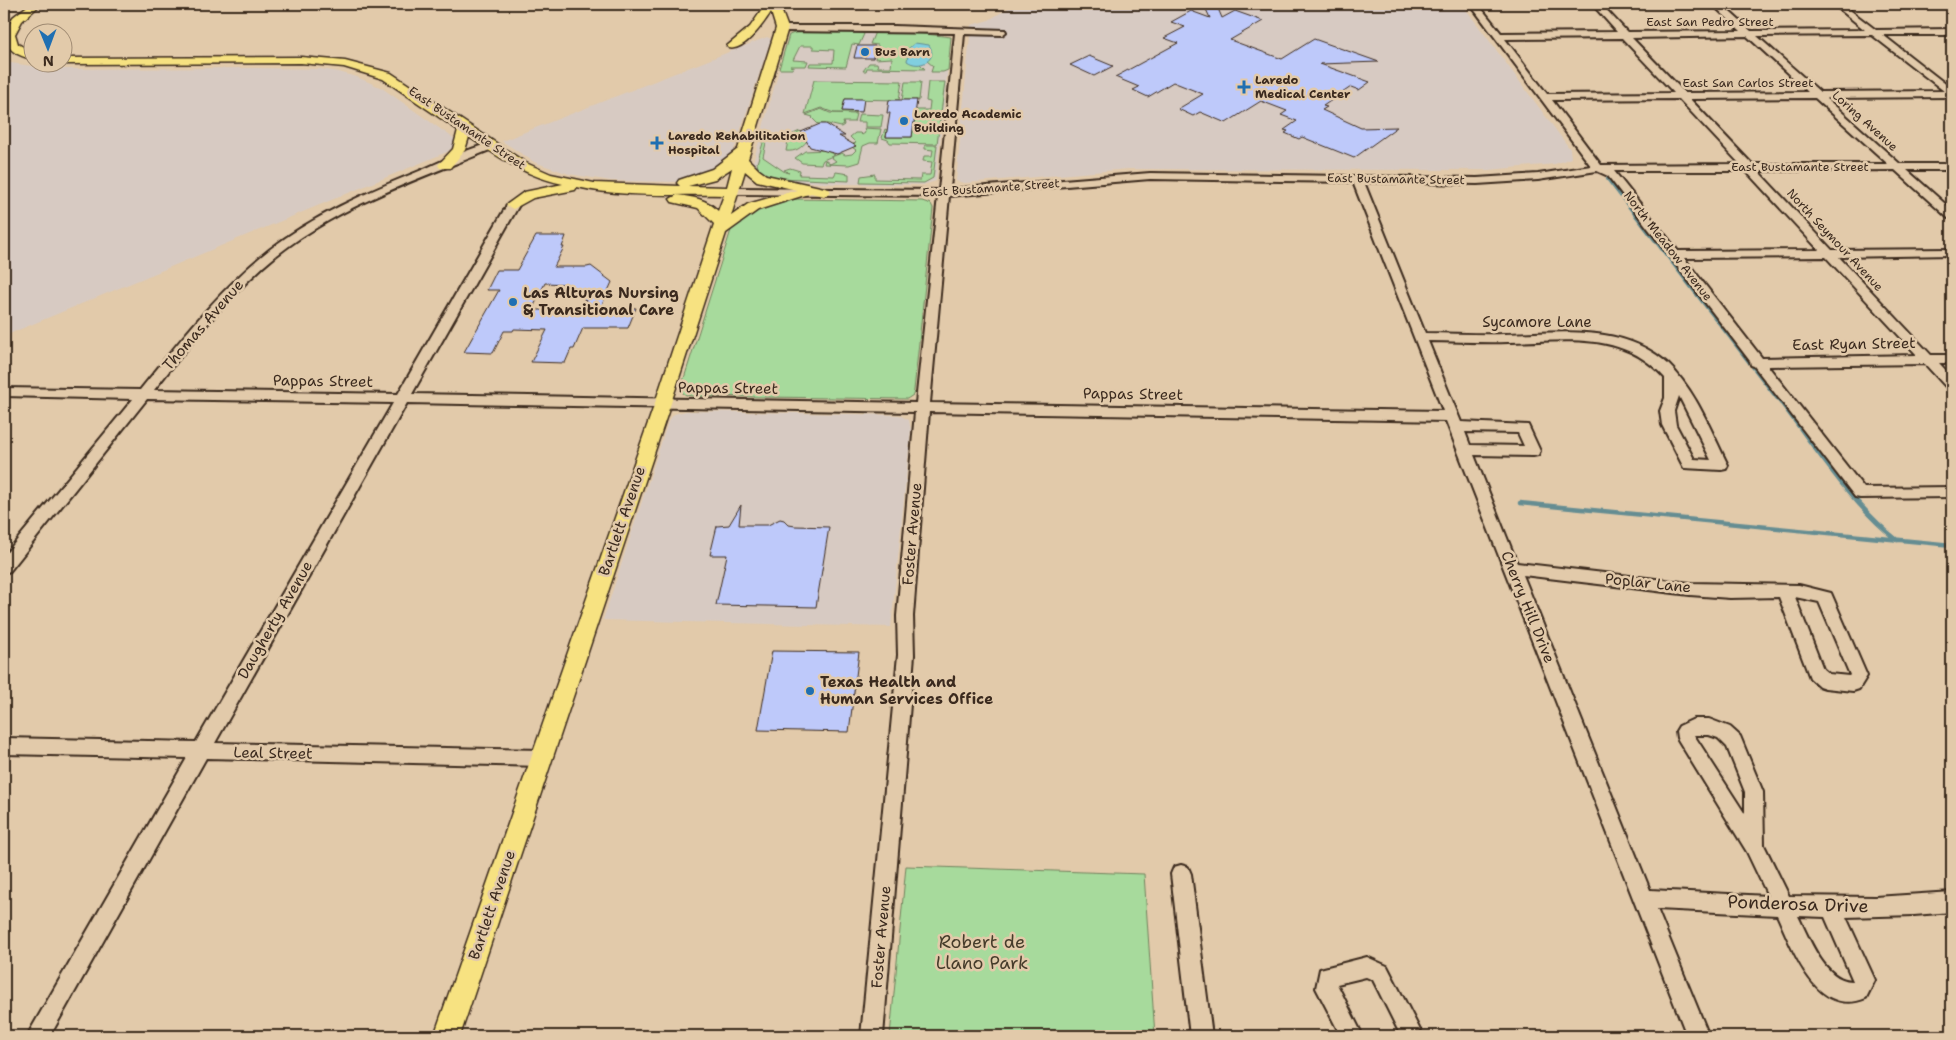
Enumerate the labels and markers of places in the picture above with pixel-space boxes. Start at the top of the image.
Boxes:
place label: Bus Barn [875,44,930,60]
marker: Bus Barn [859,46,871,58]
place label: Laredo Medical Center [1255,72,1351,102]
marker: Laredo Medical Center [1237,80,1251,94]
place label: Laredo Academic Building [914,106,1022,136]
marker: Laredo Academic Building [898,115,910,127]
place label: Laredo Rehabilitation Hospital [668,128,805,158]
marker: Laredo Rehabilitation Hospital [650,136,664,150]
place label: Las Alturas Nursing & Transitional Care [523,283,679,320]
marker: Las Alturas Nursing & Transitional Care [507,296,519,308]
place label: Texas Health and Human Services Office [820,672,993,709]
marker: Texas Health and Human Services Office [804,685,816,697]

